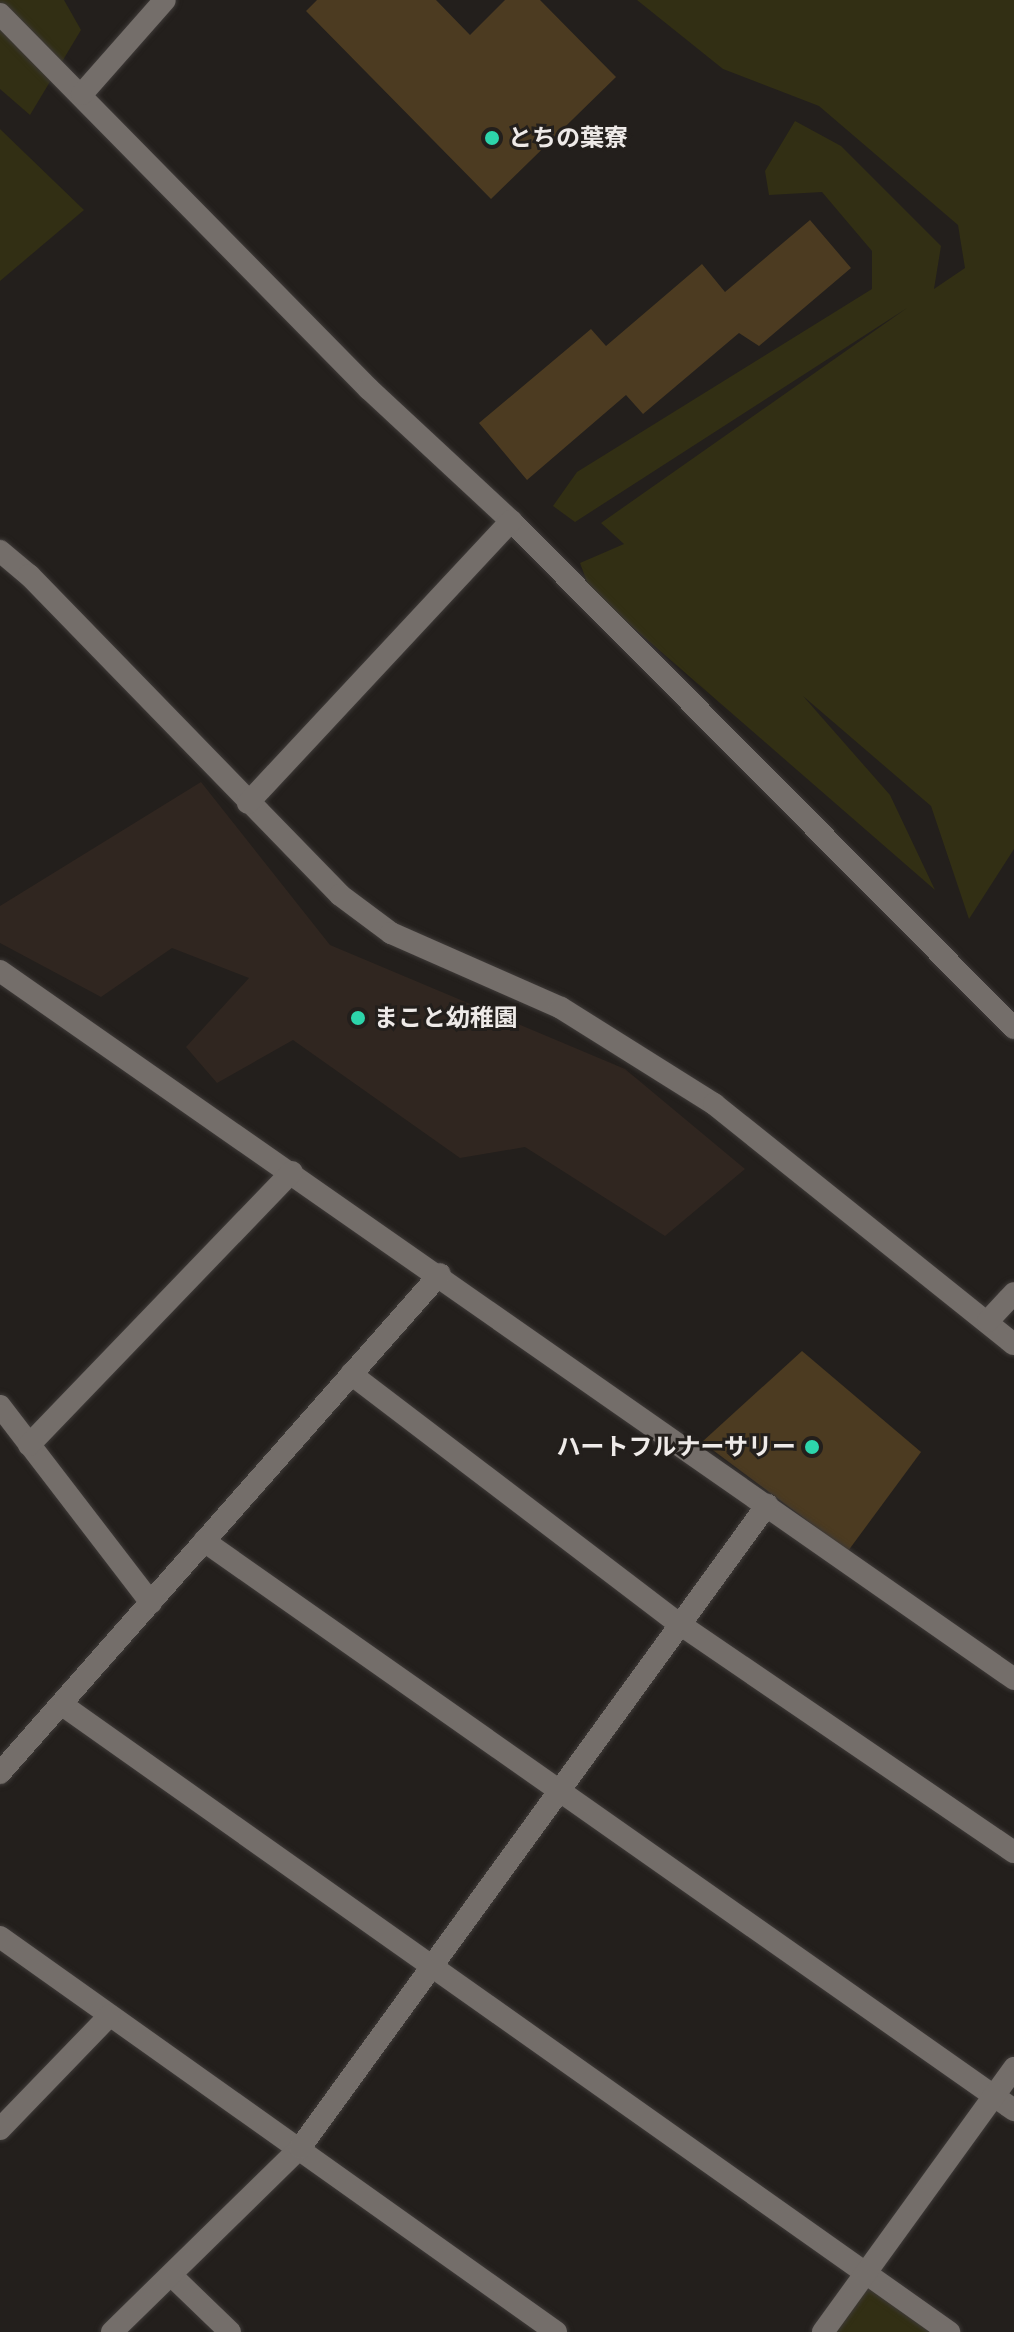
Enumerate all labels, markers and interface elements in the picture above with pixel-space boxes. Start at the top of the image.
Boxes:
place label: とちの葉寮 [508,124,628,152]
marker: とちの葉寮 [483,129,501,147]
place label: まこと幼稚園 [374,1004,518,1032]
marker: まこと幼稚園 [349,1009,367,1027]
place label: ハートフルナーサリー [556,1433,796,1461]
marker: ハートフルナーサリー [803,1438,821,1456]

